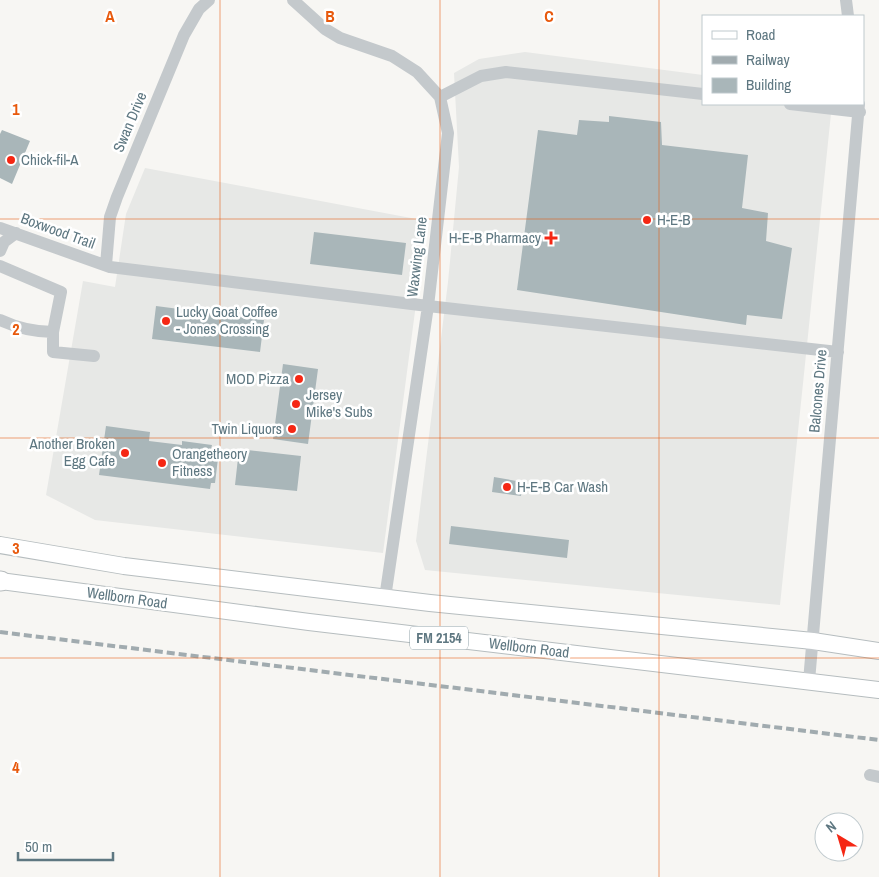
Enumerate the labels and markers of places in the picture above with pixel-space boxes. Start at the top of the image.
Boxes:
place label: Chick-fil-A [21,149,79,170]
marker: Chick-fil-A [5,154,17,166]
place label: H-E-B [657,209,690,230]
marker: H-E-B [641,214,653,226]
place label: H-E-B Pharmacy [449,227,542,248]
marker: H-E-B Pharmacy [545,232,557,244]
place label: Lucky Goat Coffee - Jones Crossing [176,301,278,339]
marker: Lucky Goat Coffee - Jones Crossing [160,315,172,327]
place label: MOD Pizza [226,368,289,389]
marker: MOD Pizza [293,373,305,385]
place label: Jersey Mike's Subs [306,384,373,422]
marker: Jersey Mike's Subs [290,398,302,410]
place label: Twin Liquors [212,418,282,439]
marker: Twin Liquors [286,423,298,435]
place label: Another Broken Egg Cafe [29,433,115,471]
place label: Orangetheory Fitness [172,443,248,481]
marker: Another Broken Egg Cafe [119,447,131,459]
marker: Orangetheory Fitness [156,457,168,469]
place label: H-E-B Car Wash [517,476,608,497]
marker: H-E-B Car Wash [501,481,513,493]

